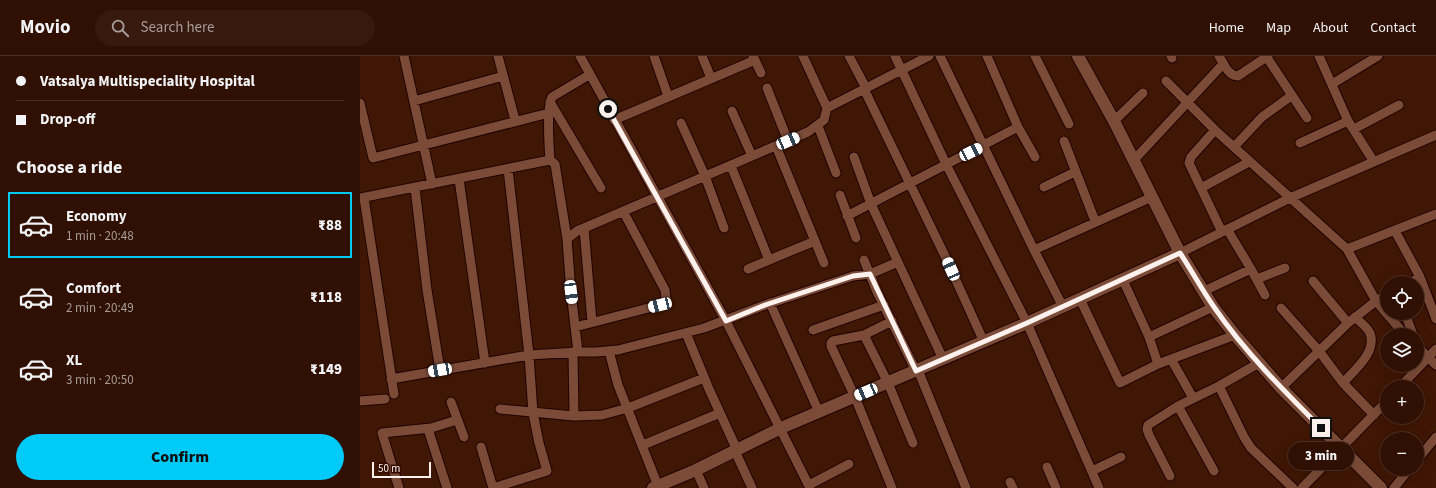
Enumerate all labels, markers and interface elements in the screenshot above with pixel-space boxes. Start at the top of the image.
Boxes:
search box [95,10,375,46]
text: Movio [20,14,71,41]
icon: search [109,17,131,39]
text: Search here [141,17,215,38]
text: Home [1209,18,1244,38]
text: Map [1266,18,1291,38]
text: About [1313,18,1348,38]
text: Contact [1370,18,1416,38]
text: Vatsalya Multispeciality Hospital [40,71,255,92]
route start [599,100,617,118]
text: Drop-off [40,109,95,130]
car [775,131,801,151]
car [958,141,984,163]
text: Choose a ride [16,155,122,180]
text: Economy [66,206,127,227]
icon: car [18,207,54,243]
text: ₹88 [318,215,342,236]
text: 1 min · 20:48 [66,227,134,245]
car [941,256,961,282]
map controls [1380,276,1424,476]
button: locate [1380,276,1424,320]
text: Comfort [66,278,121,299]
icon: car [18,279,54,315]
car [564,279,578,305]
text: ₹118 [310,287,342,308]
car [647,296,673,314]
text: 2 min · 20:49 [66,299,134,317]
button: layers [1380,328,1424,372]
text: XL [66,350,82,371]
icon: car [18,351,54,387]
text: ₹149 [310,359,342,380]
car [427,362,453,378]
text: 3 min · 20:50 [66,371,134,389]
button: + [1380,380,1424,424]
car [853,382,879,402]
route end [1312,419,1330,437]
button: − [1380,432,1424,476]
button: Confirm [16,434,344,480]
callout: 3 min [1288,442,1354,470]
text: 3 min [1305,447,1337,465]
scale bar [372,460,431,479]
text: 50 m [378,461,400,476]

